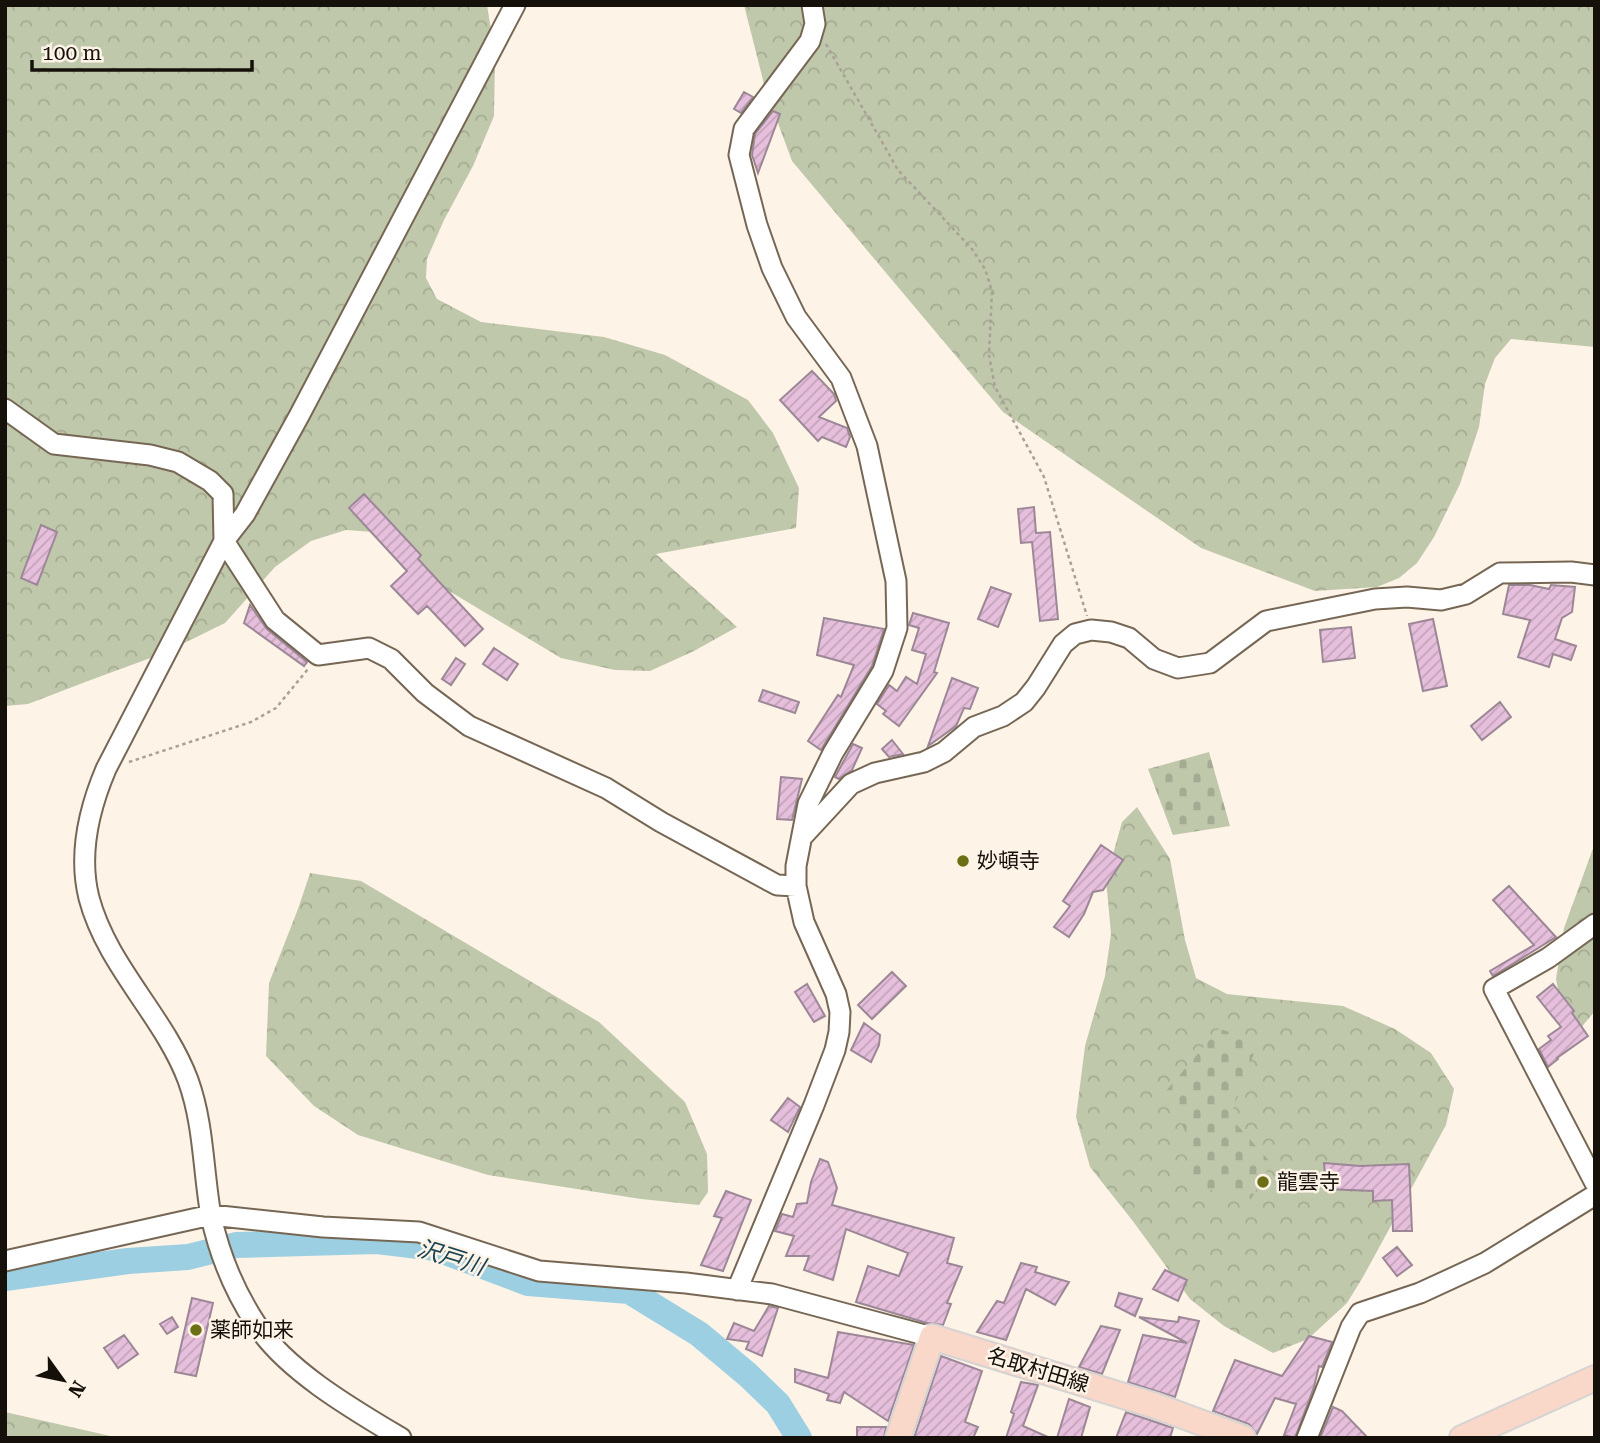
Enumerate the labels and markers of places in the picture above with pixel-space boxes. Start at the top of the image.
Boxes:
place label: 妙頓寺 [977,849,1040,873]
marker: 妙頓寺 [955,853,971,869]
place label: 龍雲寺 [1277,1170,1340,1194]
marker: 龍雲寺 [1255,1174,1271,1190]
place label: 薬師如来 [210,1318,294,1342]
marker: 薬師如来 [188,1322,204,1338]

